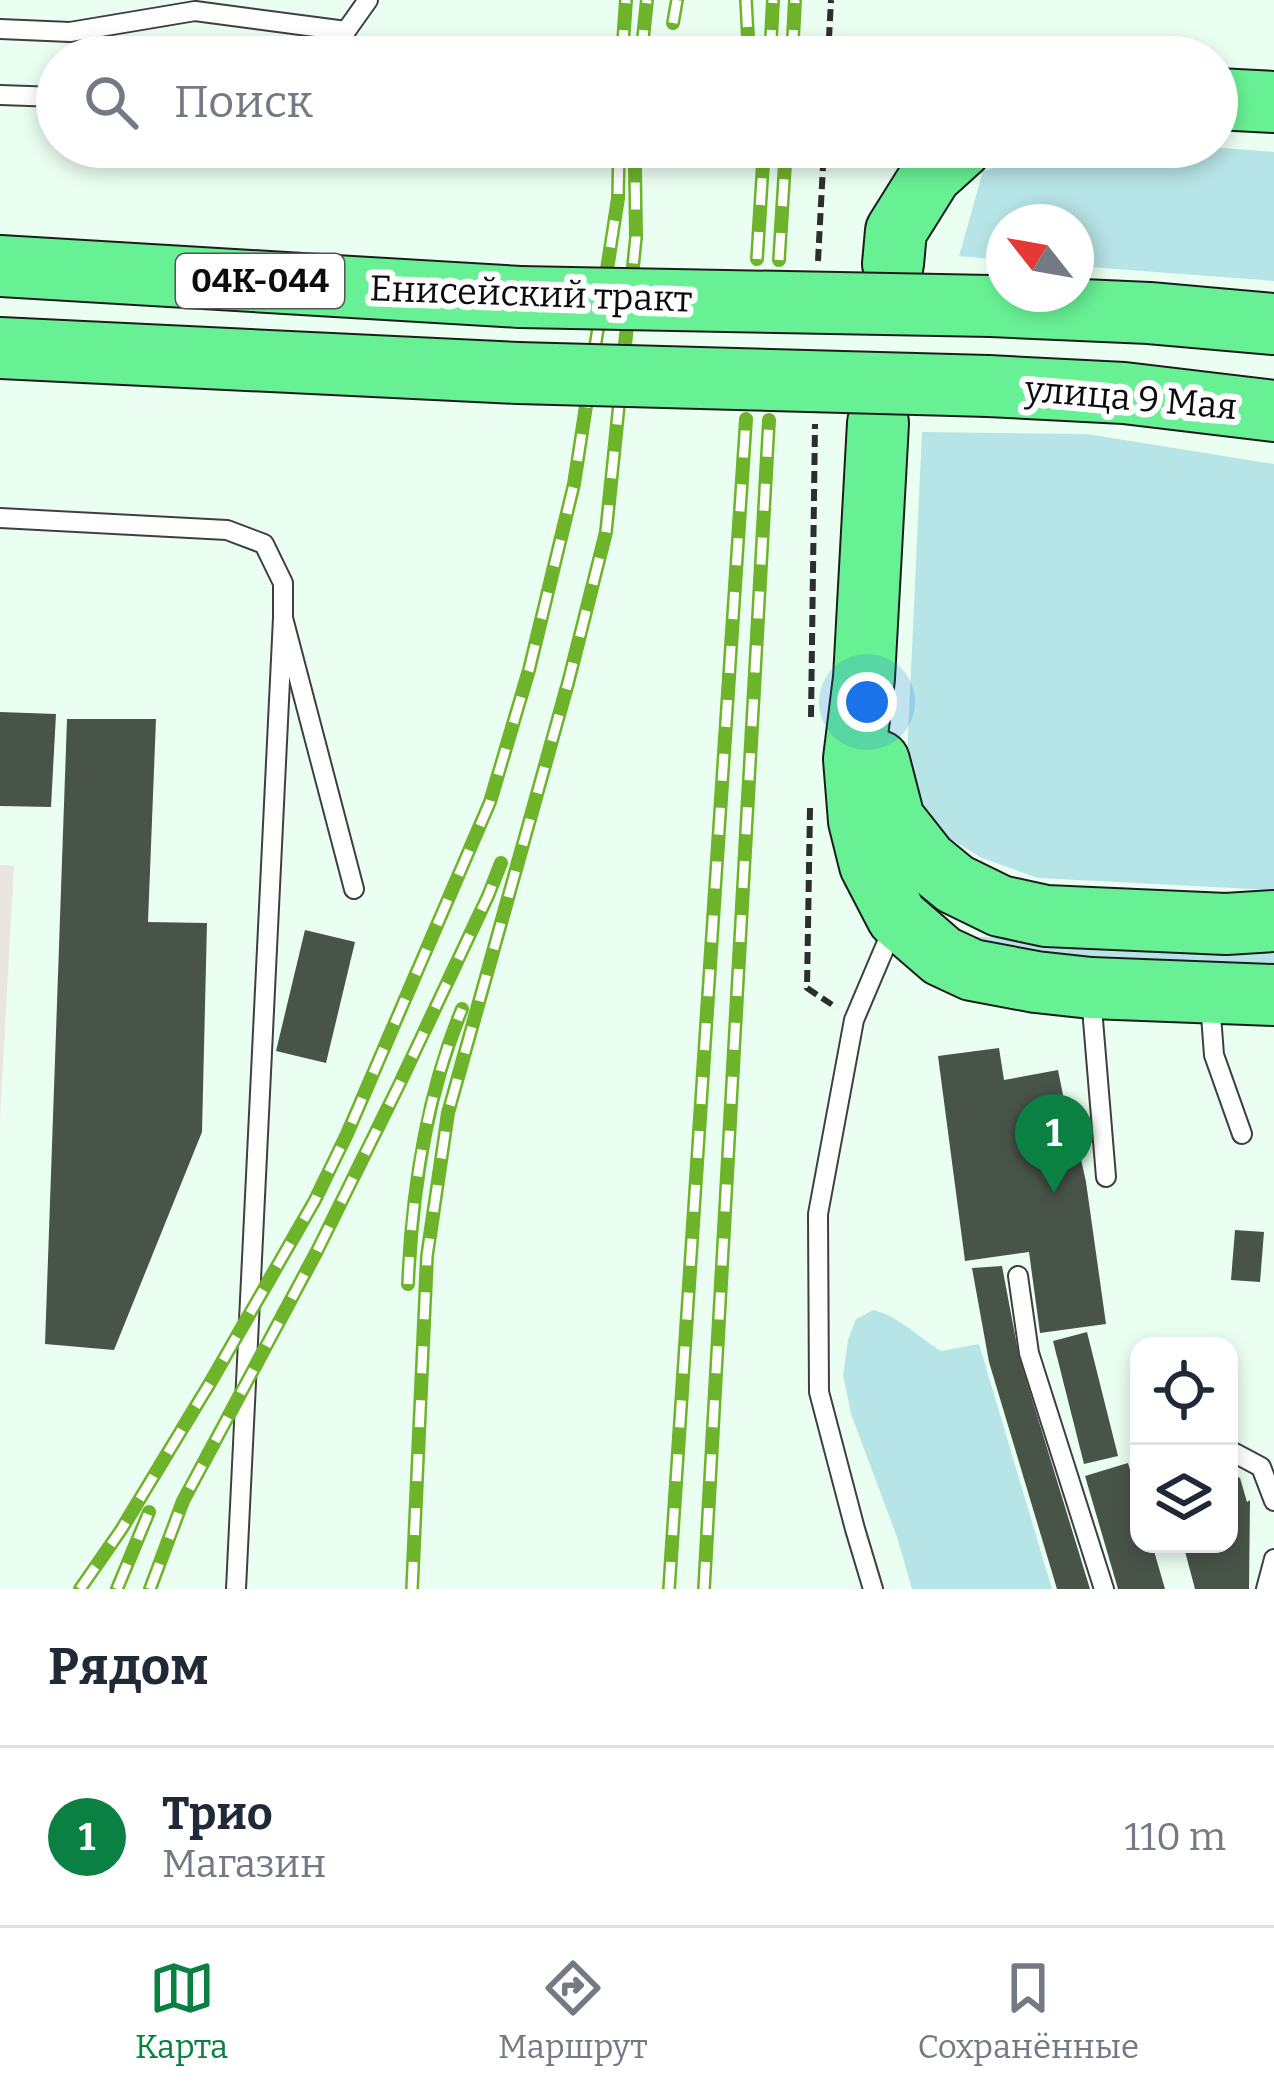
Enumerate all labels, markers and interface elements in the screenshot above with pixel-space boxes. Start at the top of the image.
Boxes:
search box [36,36,1238,168]
icon: search [78,69,144,135]
text: Поиск [174,75,313,129]
north arrow [986,204,1094,312]
road number: 04К-044 [176,254,344,308]
street label: Енисейский тракт [369,266,693,322]
street label: улица 9 Мая [1022,367,1239,429]
your location [837,672,897,732]
pin: 1 [1015,1094,1093,1193]
map controls [1130,1337,1238,1553]
button: locate [1130,1337,1238,1445]
button: layers [1130,1445,1238,1553]
text: Рядом [48,1636,208,1698]
text: Трио [162,1787,273,1841]
text: 1 [79,1814,95,1860]
text: 110 m [1124,1814,1226,1860]
text: Магазин [162,1841,326,1887]
tab: Карта [135,1955,228,2067]
tab: Маршрут [498,1955,647,2067]
tab: Сохранённые [917,1955,1139,2067]

